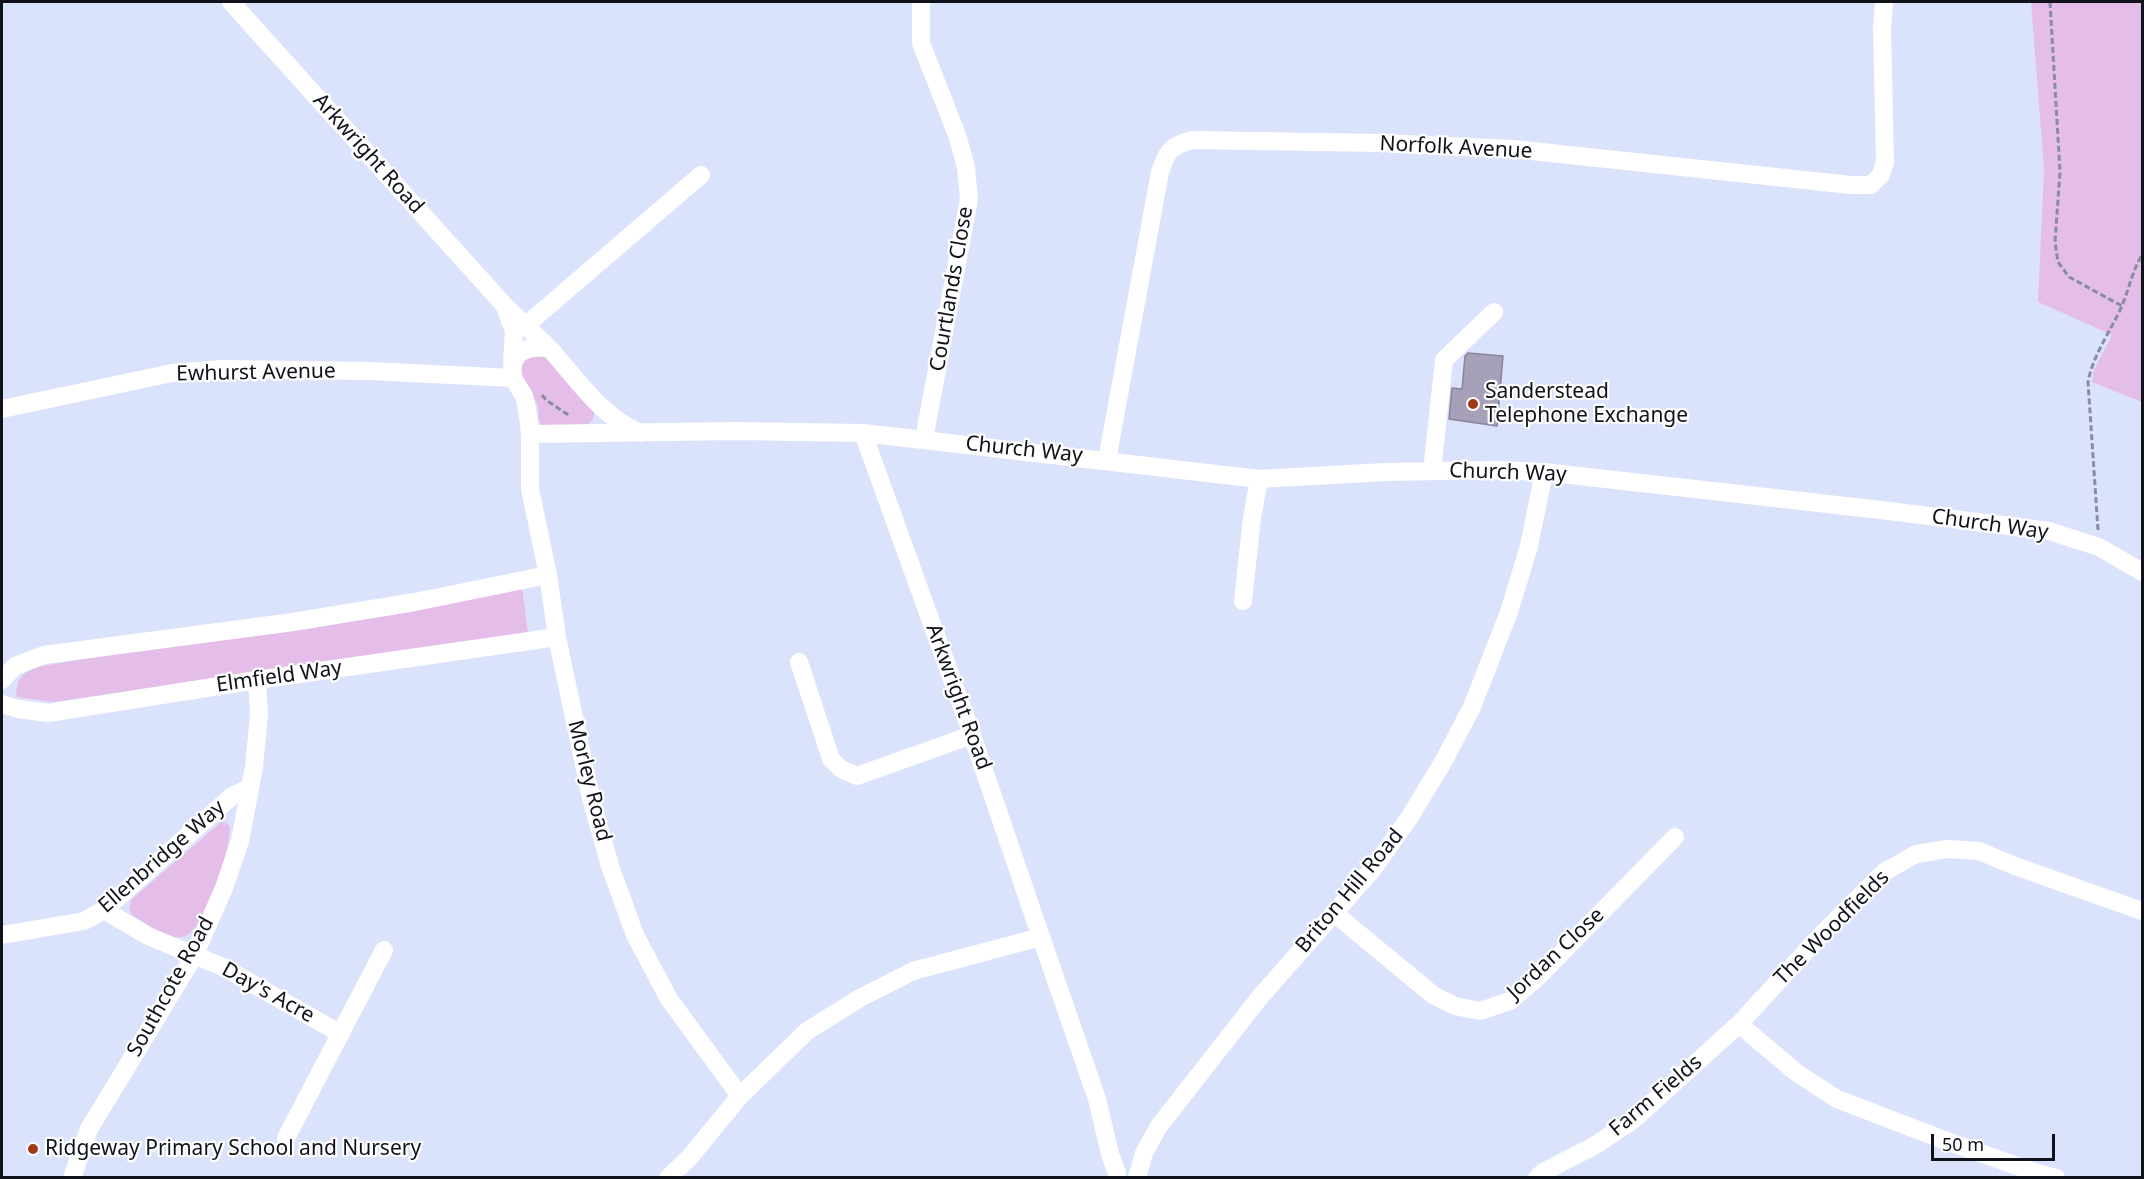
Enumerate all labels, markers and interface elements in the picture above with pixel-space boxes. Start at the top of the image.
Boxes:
street label: Arkwright Road [307,89,429,219]
street label: Norfolk Avenue [1379,131,1533,165]
street label: Courtlands Close [925,205,979,373]
street label: Ewhurst Avenue [176,359,336,387]
place label: Sanderstead Telephone Exchange [1485,379,1688,429]
marker: Sanderstead Telephone Exchange [1466,397,1480,411]
street label: Church Way [964,431,1084,469]
street label: Church Way [1449,458,1567,488]
street label: Church Way [1930,504,2050,546]
street label: Arkwright Road [920,621,996,773]
street label: Elmfield Way [215,656,343,698]
street label: Morley Road [562,718,616,844]
street label: Ellenbridge Way [94,795,230,919]
street label: Briton Hill Road [1291,824,1409,958]
street label: The Woodfields [1769,865,1895,991]
street label: Jordan Close [1502,903,1610,1005]
street label: Southcote Road [122,913,220,1061]
street label: Day's Acre [217,957,319,1029]
street label: Farm Fields [1605,1050,1707,1142]
scale bar [1934,1122,2058,1160]
text: 50 m [1942,1132,1984,1156]
place label: Ridgeway Primary School and Nursery [45,1136,421,1162]
marker: Ridgeway Primary School and Nursery [26,1142,40,1156]

